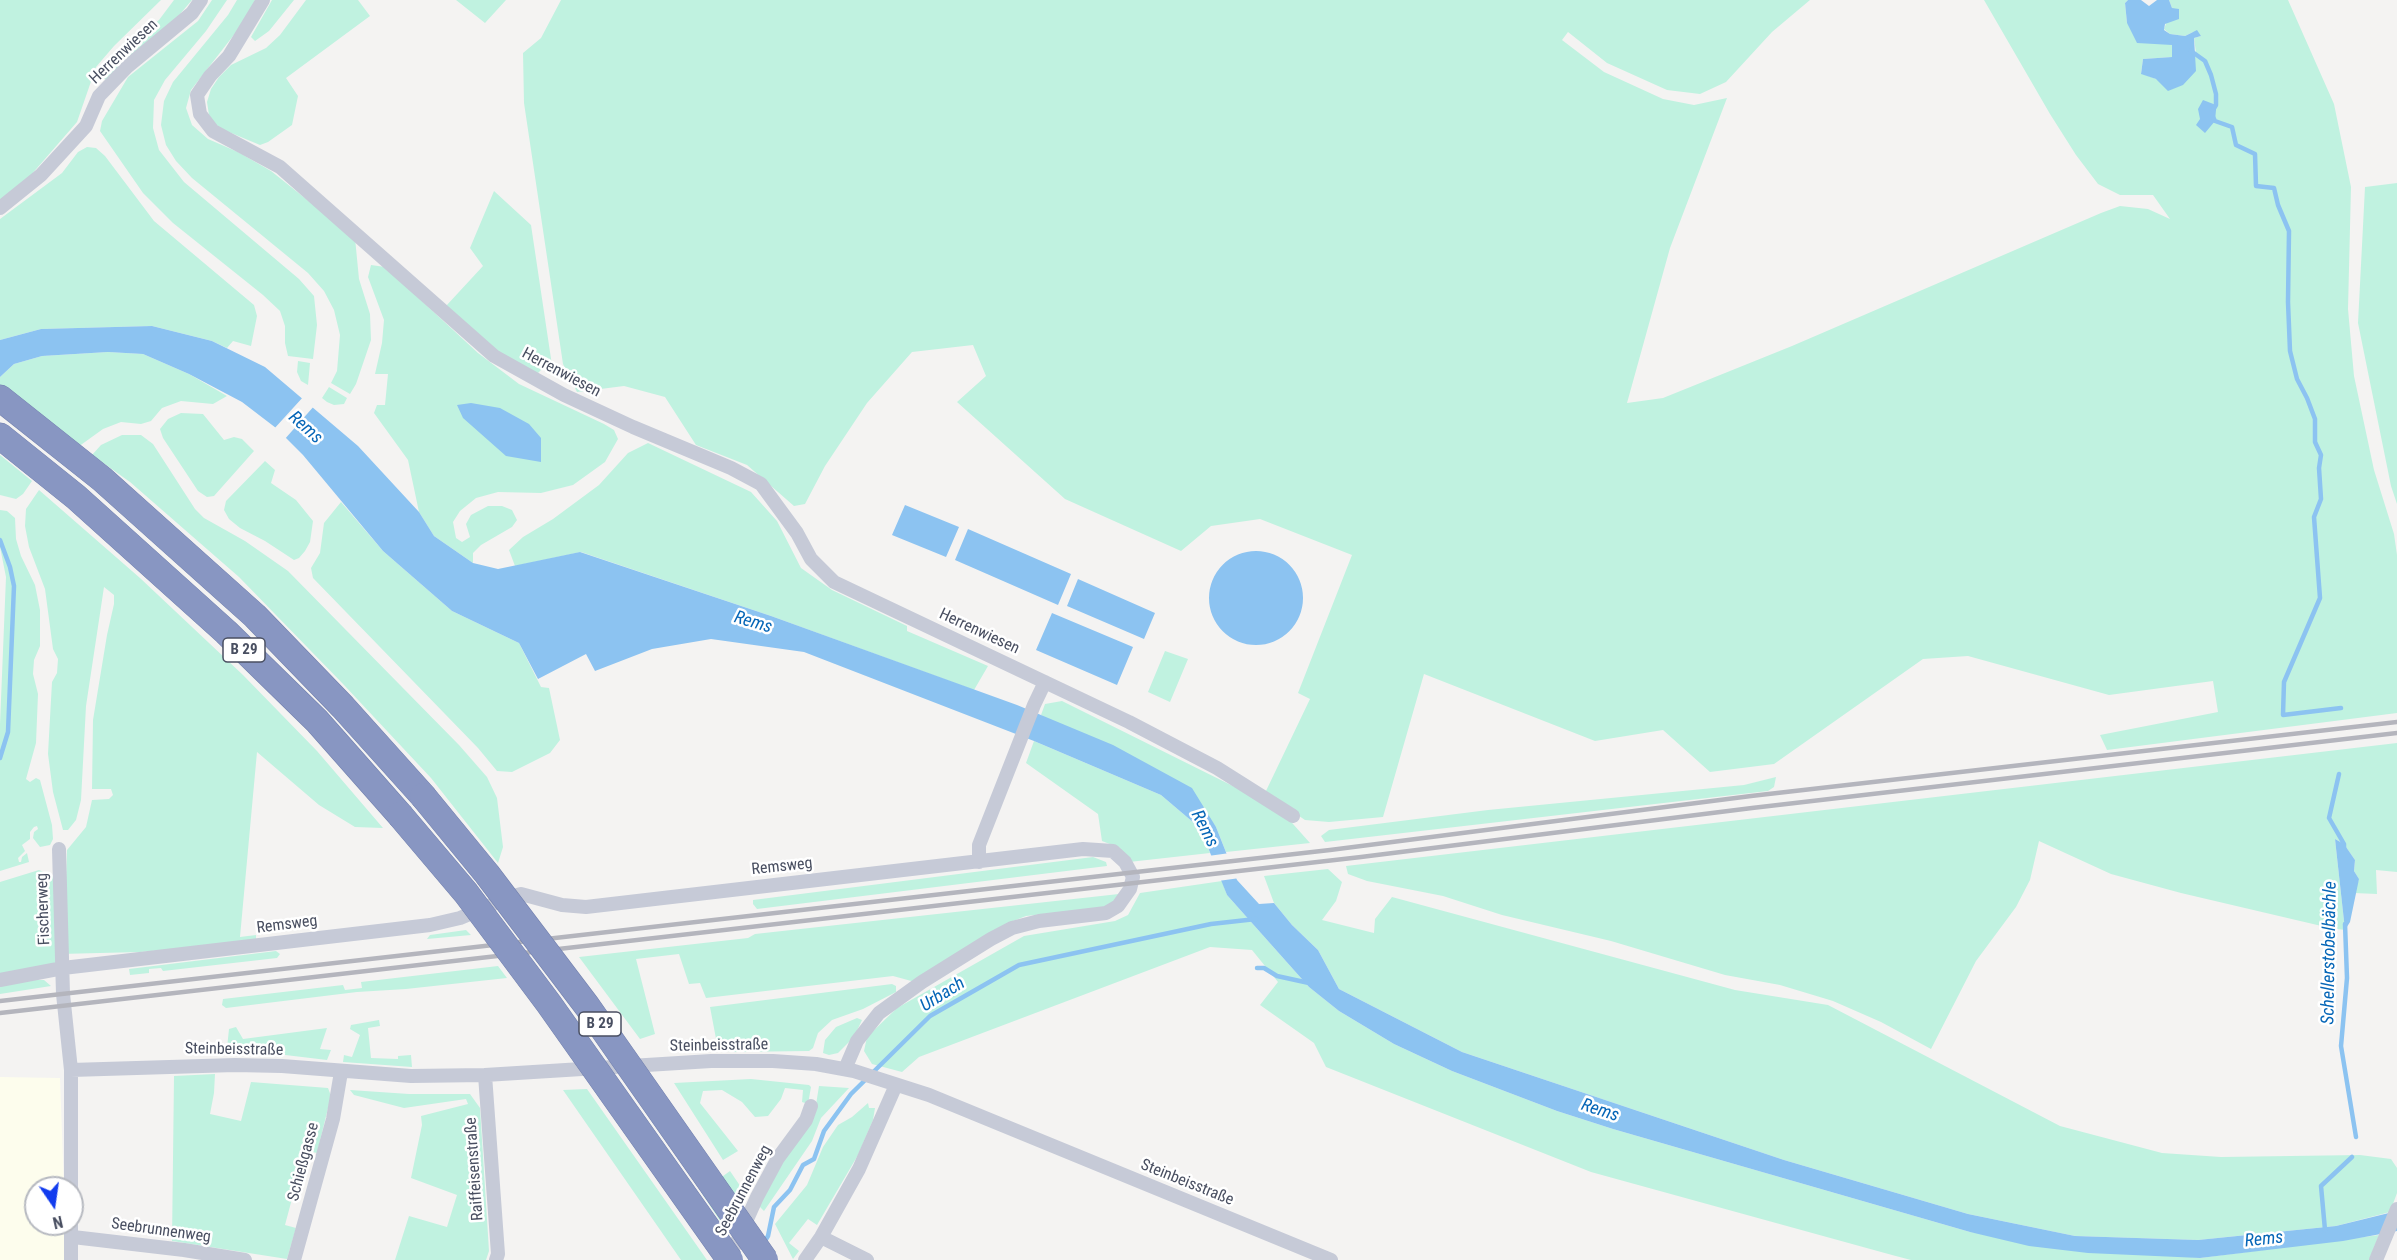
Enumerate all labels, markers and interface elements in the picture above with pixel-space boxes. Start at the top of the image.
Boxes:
street label: Herrenwiesen [86,16,162,88]
street label: Herrenwiesen [518,344,604,402]
water label: Rems [283,407,327,449]
street label: Herrenwiesen [936,605,1022,659]
water label: Rems [731,607,775,639]
road number: B 29 [223,638,265,662]
water label: Rems [1186,807,1222,851]
street label: Remsweg [751,854,813,880]
street label: Fischerweg [33,873,55,945]
water label: Schellerstobelbächle [2318,881,2342,1025]
street label: Remsweg [255,912,319,938]
water label: Urbach [917,973,969,1017]
road number: B 29 [579,1012,621,1036]
street label: Steinbeisstraße [670,1036,768,1056]
street label: Steinbeisstraße [185,1040,283,1060]
water label: Rems [1578,1095,1622,1127]
street label: Raiffeisenstraße [462,1117,488,1221]
street label: Schießgasse [284,1121,324,1203]
street label: Seebrunnenweg [712,1142,776,1240]
street label: Steinbeisstraße [1138,1156,1236,1210]
north arrow [24,1176,84,1236]
text: N [51,1212,65,1232]
street label: Seebrunnenweg [110,1215,212,1247]
water label: Rems [2244,1227,2284,1253]

